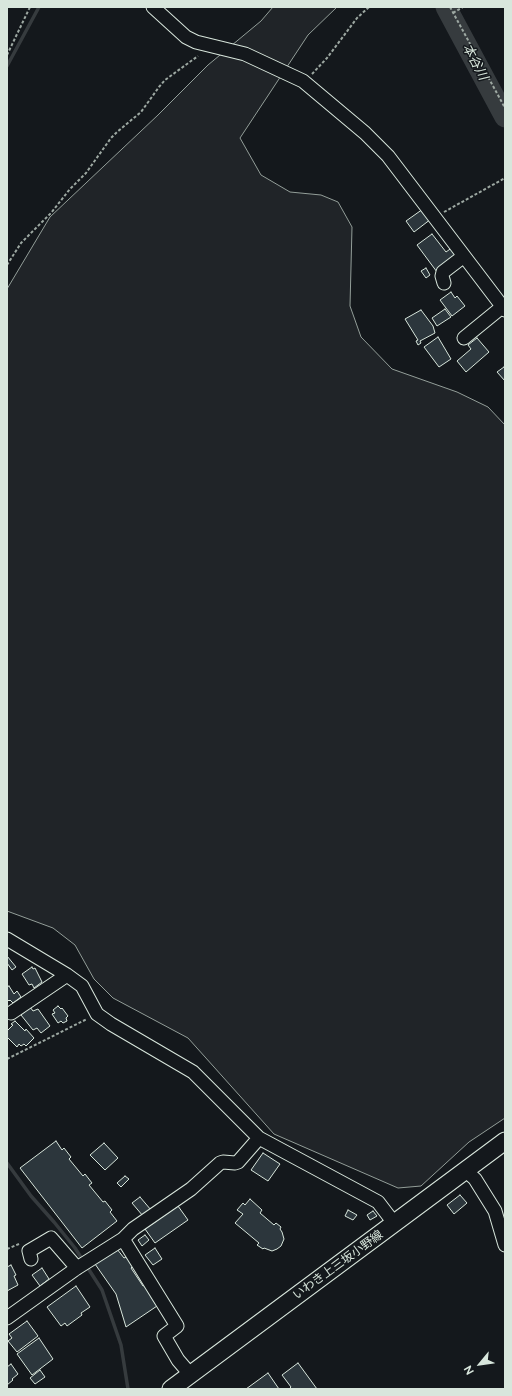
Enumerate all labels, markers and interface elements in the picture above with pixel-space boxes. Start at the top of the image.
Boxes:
water label: 本谷川 [459,41,491,83]
street label: いわき上三坂小野線 [290,1227,386,1303]
north arrow [460,1344,500,1384]
text: N [461,1363,477,1377]

